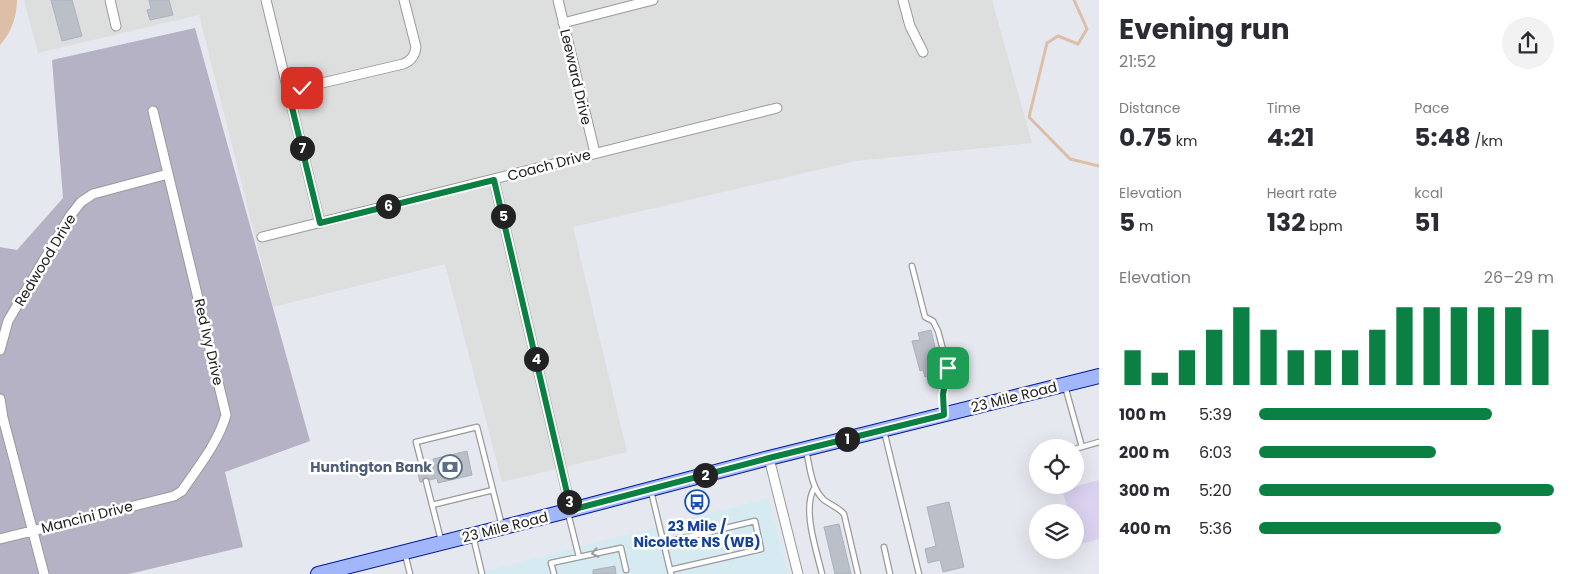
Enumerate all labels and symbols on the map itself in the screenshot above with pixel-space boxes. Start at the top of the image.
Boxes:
street label: Leeward Drive [555,27,597,127]
pin [281,67,323,109]
pin: 7 [290,136,314,160]
street label: Coach Drive [505,144,593,186]
pin: 6 [376,194,400,218]
pin: 5 [490,204,516,228]
street label: Redwood Drive [10,210,81,310]
street label: Red Ivy Drive [189,297,229,388]
pin: 4 [524,346,548,372]
pin [927,347,969,389]
street label: 23 Mile Road [969,377,1059,417]
pin: 1 [834,426,860,452]
bank icon: Huntington Bank [437,454,463,480]
place label: Huntington Bank [310,457,432,477]
pin: 2 [692,462,718,488]
bus stop icon: 23 Mile / Nicolette NS (WB) [684,489,710,515]
pin: 3 [556,490,582,514]
street label: Mancini Drive [39,496,135,538]
street label: 23 Mile Road [460,507,550,547]
place label: 23 Mile / Nicolette NS (WB) [633,516,761,552]
one-way arrow [591,547,600,558]

